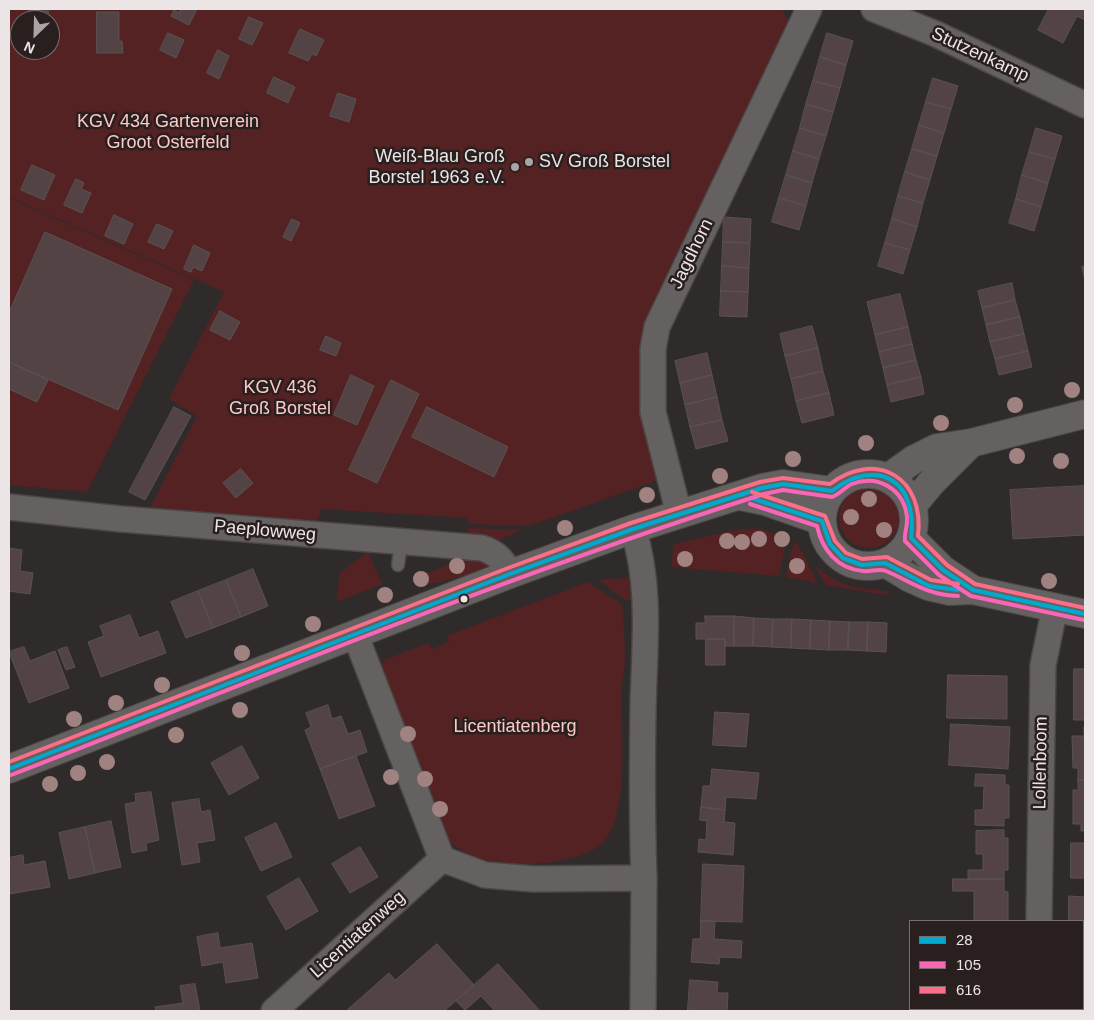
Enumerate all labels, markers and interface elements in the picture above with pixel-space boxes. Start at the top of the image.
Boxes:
north arrow [10,10,60,60]
street label: Stutzenkamp [928,23,1032,87]
text: N [21,38,37,57]
park label: KGV 434 Gartenverein Groot Osterfeld [77,111,259,154]
place label: Weiß-Blau Groß Borstel 1963 e.V. [369,146,505,188]
place label: SV Groß Borstel [539,151,670,173]
marker: SV Groß Borstel [523,156,535,168]
marker: Weiß-Blau Groß Borstel 1963 e.V. [509,161,521,173]
street label: Jagdhorn [666,216,718,292]
park label: KGV 436 Groß Borstel [229,377,331,419]
street label: Paeplowweg [213,516,317,546]
unlabelled marker [459,594,469,604]
park label: Licentiatenberg [453,716,577,738]
street label: Lollenboom [1029,716,1053,810]
street label: Licentiatenweg [306,887,410,983]
legend [909,920,1084,1010]
text: 28 [956,931,973,948]
text: 105 [956,956,981,973]
text: 616 [956,981,981,998]

